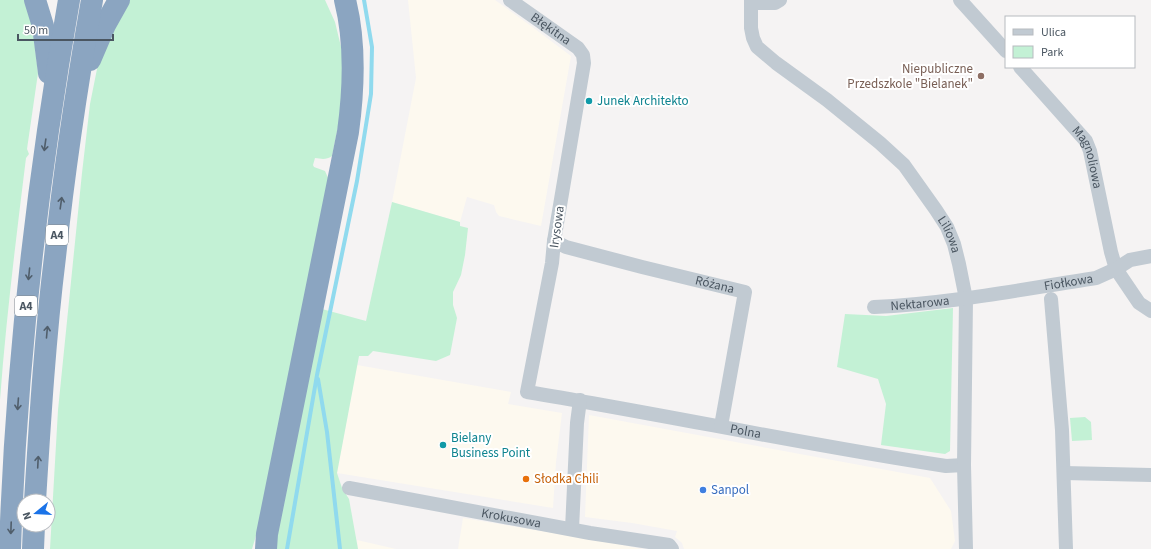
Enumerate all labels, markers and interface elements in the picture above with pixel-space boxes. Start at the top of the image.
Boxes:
street label: Błękitna [527,8,575,49]
scale bar [18,16,113,42]
legend [1005,16,1135,68]
text: 50 m [24,22,48,39]
text: Ulica [1041,24,1066,41]
text: Park [1041,44,1063,61]
place label: Niepubliczne Przedszkole "Bielanek" [847,60,973,93]
marker: Niepubliczne Przedszkole "Bielanek" [976,71,986,81]
place label: Junek Architekto [597,92,689,110]
marker: Junek Architekto [584,96,594,106]
street label: Magnoliowa [1068,122,1107,190]
one-way arrow [41,138,49,151]
one-way arrow [57,197,65,210]
street label: Irysowa [545,205,569,249]
street label: Liliowa [933,212,965,255]
road number: A4 [46,225,68,245]
one-way arrow [25,267,33,280]
street label: Fiołkowa [1043,270,1094,295]
street label: Różana [693,271,736,298]
street label: Nektarowa [890,292,950,315]
road number: А4 [15,296,37,316]
one-way arrow [43,326,51,339]
one-way arrow [14,397,21,410]
street label: Polna [729,420,763,443]
place label: Bielany Business Point [451,429,531,462]
marker: Bielany Business Point [438,440,448,450]
one-way arrow [34,456,41,469]
place label: Słodka Chili [534,470,599,488]
marker: Słodka Chili [521,474,531,484]
place label: Sanpol [711,481,749,499]
marker: Sanpol [698,485,708,495]
north arrow [16,493,56,533]
street label: Krokusowa [480,504,543,533]
text: N [19,510,35,522]
one-way arrow [7,521,14,534]

